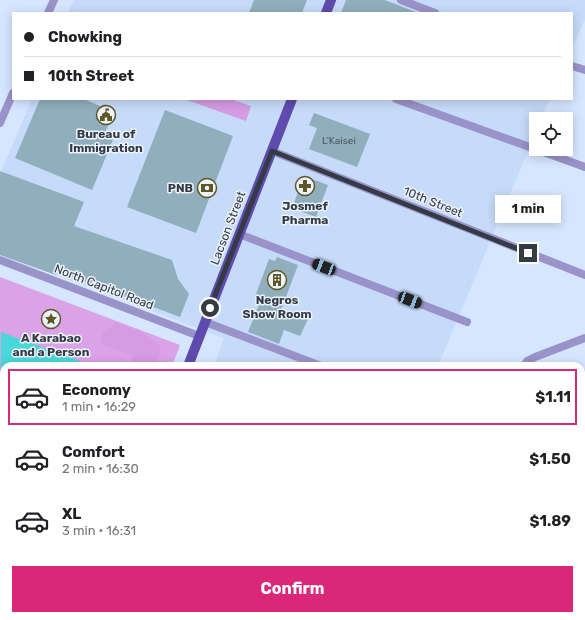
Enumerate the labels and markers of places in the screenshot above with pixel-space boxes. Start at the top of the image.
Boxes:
public building icon: Bureau of Immigration [95,104,117,126]
place label: Bureau of Immigration [69,127,143,155]
pharmacy icon: Josmef Pharma [294,175,316,197]
bank icon: PNB [196,177,218,199]
place label: PNB [168,181,193,195]
place label: Josmef Pharma [282,199,328,227]
building icon: Negros Show Room [266,269,288,291]
place label: Negros Show Room [242,293,312,321]
place icon: A Karabao and a Person [40,308,62,330]
place label: A Karabao and a Person [13,331,90,359]

